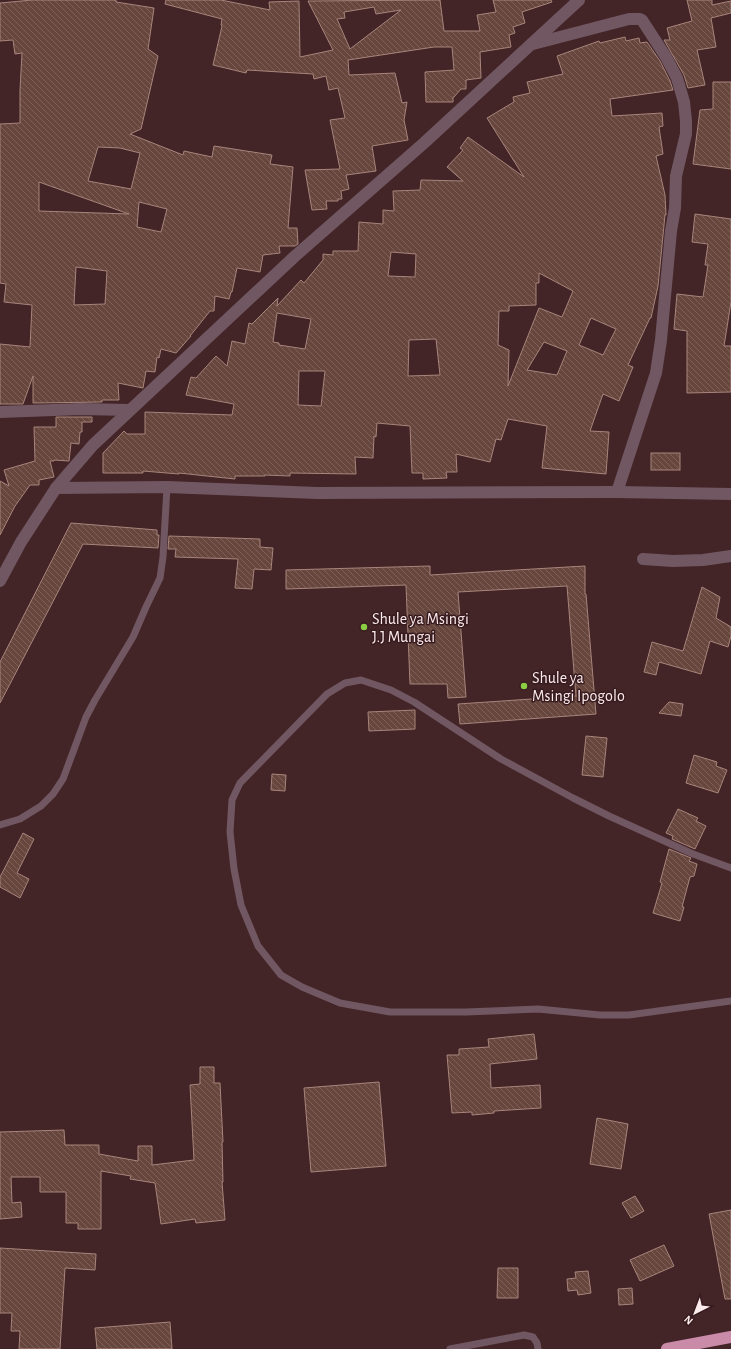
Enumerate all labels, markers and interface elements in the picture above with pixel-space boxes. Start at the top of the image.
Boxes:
place label: Shule ya Msingi J.J Mungai [372,611,469,645]
marker: Shule ya Msingi J.J Mungai [359,622,369,632]
place label: Shule ya Msingi Ipogolo [532,670,625,704]
marker: Shule ya Msingi Ipogolo [519,681,529,691]
north arrow [675,1293,715,1333]
text: N [682,1313,695,1327]

